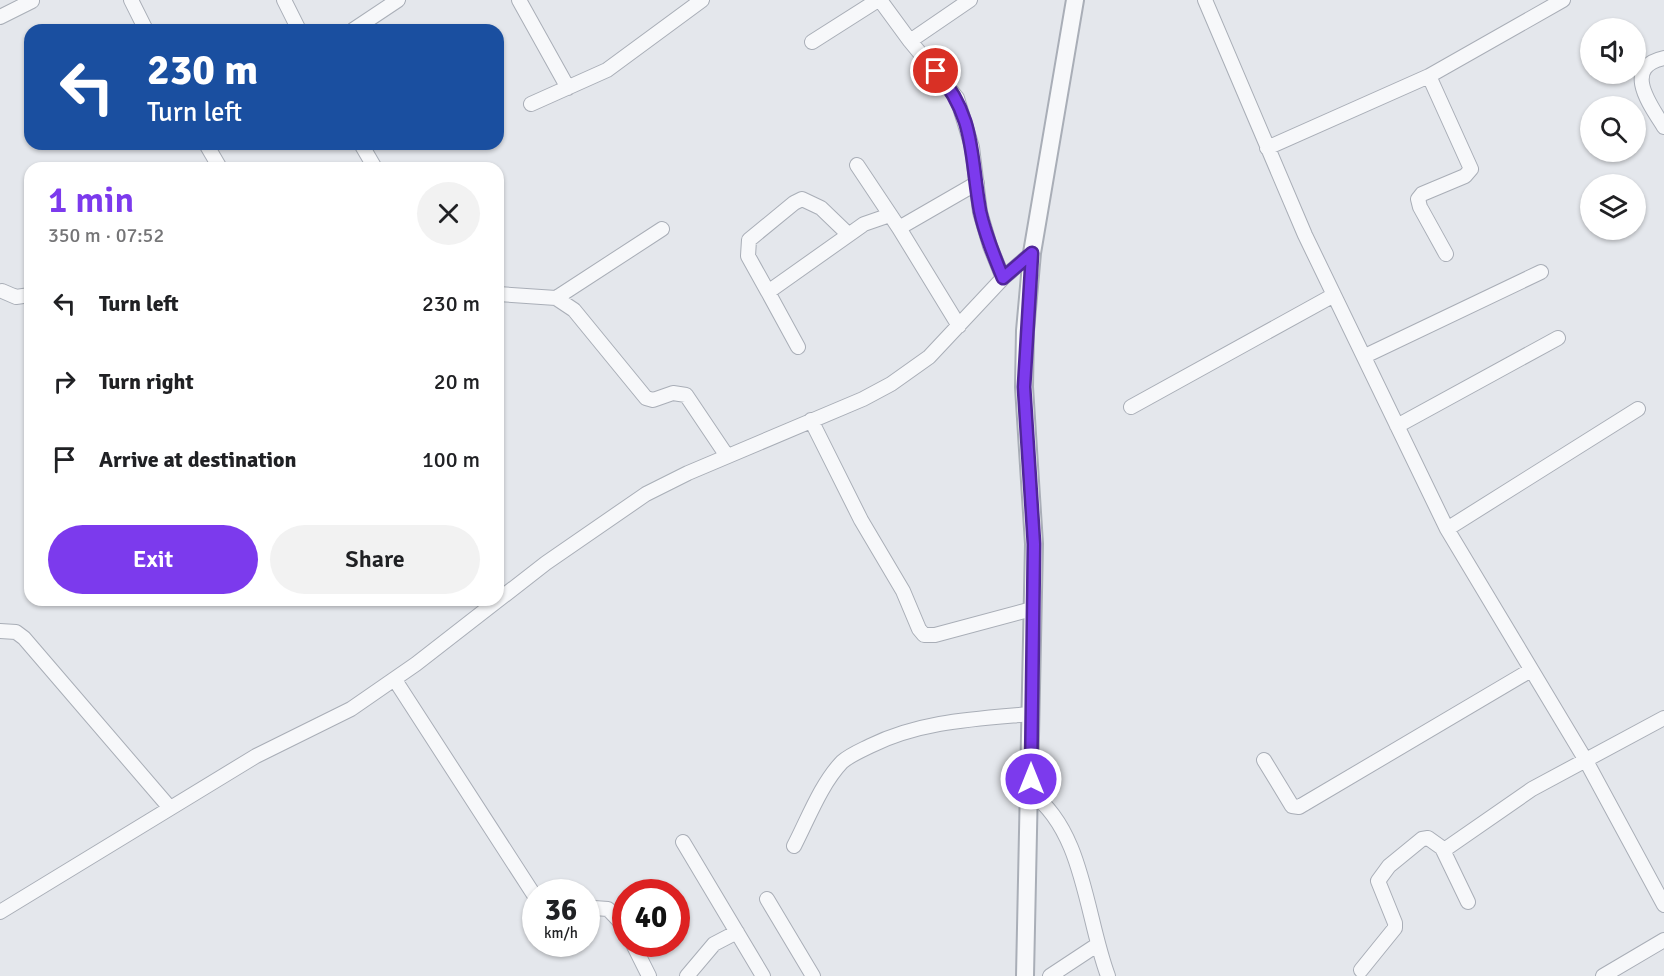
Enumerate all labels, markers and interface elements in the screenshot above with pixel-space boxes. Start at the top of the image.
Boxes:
map controls [1580,18,1646,240]
button: sound [1580,18,1646,84]
text: 230 m [147,45,258,96]
pin [910,45,961,96]
icon: left [48,48,126,126]
icon: arrive [919,54,952,87]
text: Turn left [147,96,242,129]
button: search [1580,96,1646,162]
button: layers [1580,174,1646,240]
text: 1 min [48,178,134,223]
button: close [417,182,480,245]
text: 350 m · 07:52 [48,223,164,248]
icon: left [48,287,81,320]
text: Turn left [99,290,179,317]
text: 230 m [422,290,480,317]
icon: right [48,365,81,398]
text: Turn right [99,368,194,395]
text: 20 m [434,368,480,395]
icon: arrive [48,443,81,476]
text: Arrive at destination [99,446,296,473]
text: 100 m [422,446,480,473]
button: Exit [48,525,258,594]
button: Share [270,525,480,594]
position arrow [999,747,1063,811]
speed limit sign: 40 [612,879,690,957]
text: 36 [545,892,577,929]
text: km/h [544,924,578,942]

